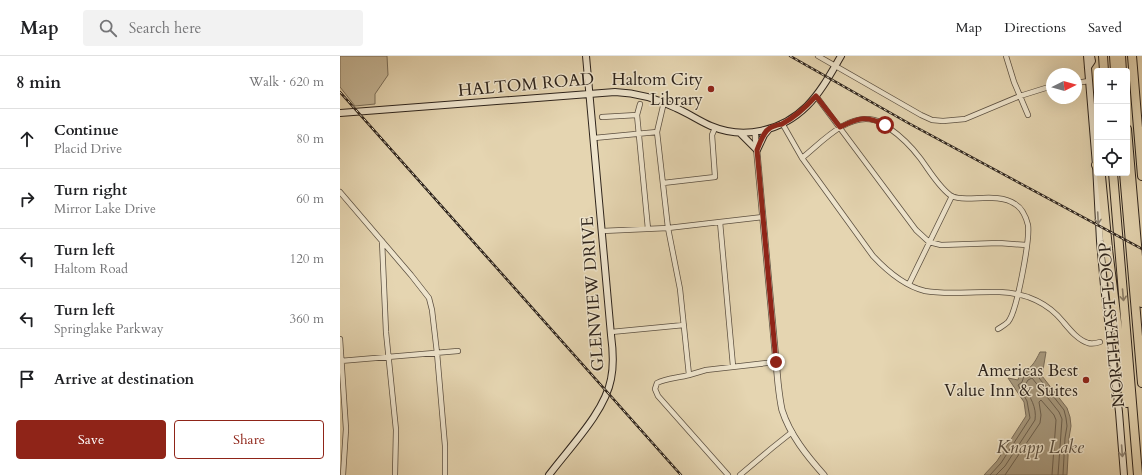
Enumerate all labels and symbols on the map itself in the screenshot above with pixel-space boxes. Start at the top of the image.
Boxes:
street label: HALTOM ROAD [457,67,595,102]
place label: Haltom City Library [611,68,703,111]
north arrow [1046,68,1082,104]
marker: Haltom City Library [706,84,716,94]
route start [876,116,894,134]
one-way arrow [1095,211,1102,224]
street label: GLENVIEW DRIVE [576,216,609,372]
street label: NORTHEAST LOOP [1093,242,1130,408]
one-way arrow [1120,288,1127,301]
route end [767,353,785,371]
place label: Americas Best Value Inn & Suites [944,359,1079,402]
marker: Americas Best Value Inn & Suites [1081,375,1091,385]
water label: Knapp Lake [996,435,1085,460]
one-way arrow [1119,444,1126,457]

